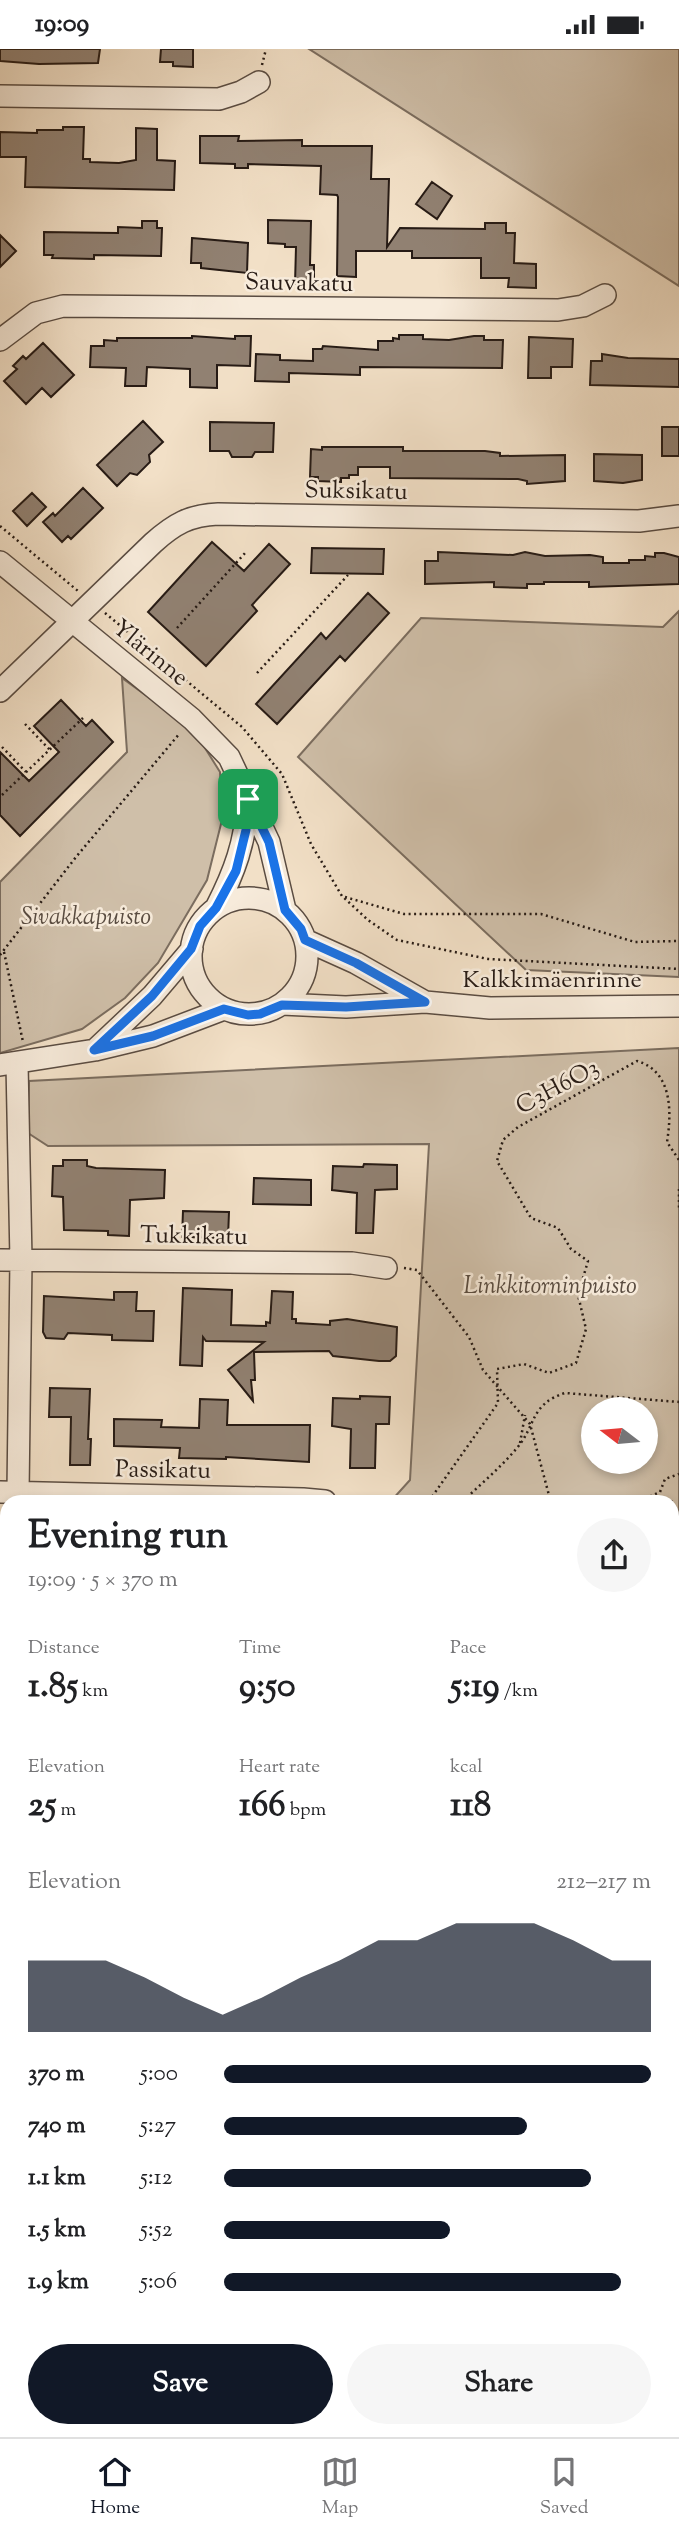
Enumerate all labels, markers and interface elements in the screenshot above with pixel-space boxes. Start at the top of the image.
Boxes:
text: 19:09 [35,6,89,43]
street label: Sauvakatu [244,266,354,302]
street label: Suksikatu [304,474,408,510]
street label: Ylärinne [104,612,195,695]
pin [218,769,278,829]
icon: arrive [229,780,267,818]
park label: Sivakkapuisto [21,901,151,935]
street label: Kalkkimäenrinne [462,964,642,998]
street label: C3H6O3 [510,1052,606,1124]
street label: Tukkikatu [140,1219,248,1255]
park label: Linkkitorninpuisto [463,1270,637,1304]
north arrow [581,1397,658,1473]
map controls [581,1397,658,1474]
street label: Passikatu [115,1453,211,1489]
text: Evening run [28,1511,228,1565]
button: share [577,1518,651,1592]
text: 19:09 · 5 × 370 m [28,1564,178,1597]
text: Distance [28,1635,100,1662]
text: Time [239,1635,281,1662]
text: Pace [450,1635,486,1662]
text: 1.85 [28,1662,78,1713]
text: 9:50 [239,1662,296,1713]
text: 5:19 [450,1662,500,1713]
text: km [78,1678,108,1705]
text: /km [500,1678,538,1705]
text: Elevation [28,1754,105,1781]
text: Heart rate [239,1754,320,1781]
text: kcal [450,1754,483,1781]
text: 25 [28,1781,56,1832]
text: 166 [239,1781,286,1832]
text: 118 [450,1781,491,1832]
text: m [56,1797,76,1824]
text: bpm [286,1797,326,1824]
text: Elevation [28,1866,121,1899]
text: 212–217 m [556,1866,651,1899]
text: 370 m [28,2058,84,2091]
text: 5:00 [140,2058,178,2091]
text: 740 m [28,2110,85,2143]
text: 5:27 [140,2110,176,2143]
text: 1.1 km [28,2162,86,2195]
text: 5:12 [140,2162,172,2195]
text: 1.5 km [28,2214,86,2247]
text: 5:52 [140,2214,172,2247]
text: 1.9 km [28,2266,89,2299]
text: 5:06 [140,2266,177,2299]
button: Save [28,2344,333,2424]
button: Share [347,2344,651,2424]
tab: Home [90,2453,140,2522]
tab: Map [321,2453,359,2522]
tab: Saved [540,2453,589,2522]

